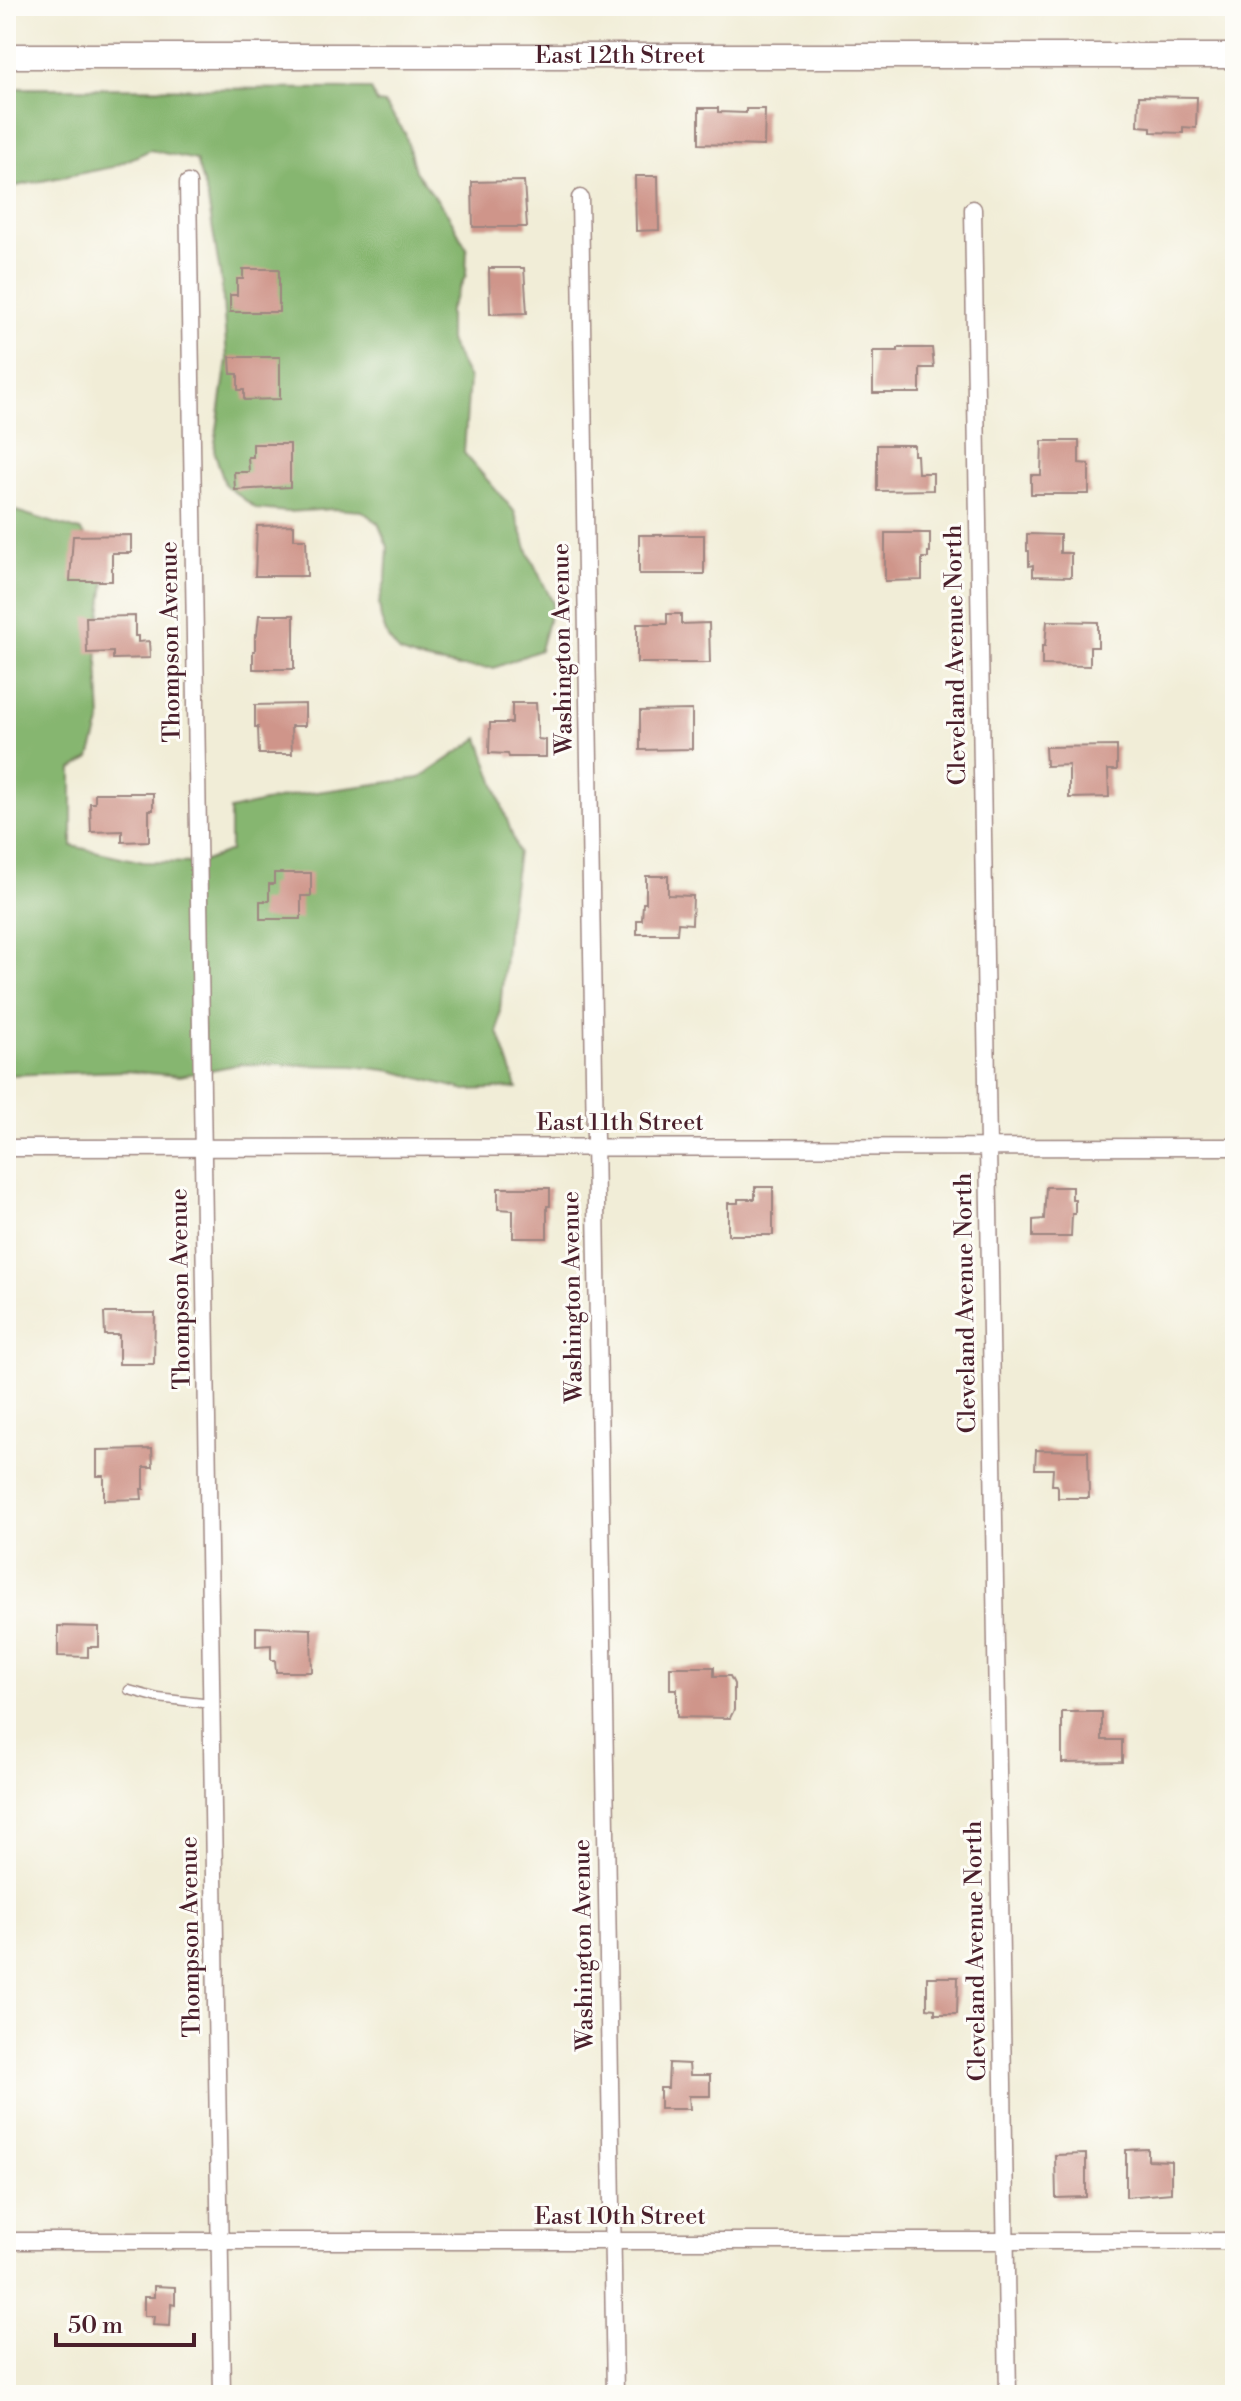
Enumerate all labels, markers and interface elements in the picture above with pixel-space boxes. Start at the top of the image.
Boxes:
street label: East 12th Street [535,41,706,71]
street label: Cleveland Avenue North [939,524,973,786]
street label: Thompson Avenue [154,541,188,743]
street label: Washington Avenue [546,543,580,756]
street label: East 11th Street [536,1108,704,1138]
street label: Cleveland Avenue North [949,1172,983,1434]
street label: Thompson Avenue [164,1188,198,1390]
street label: Washington Avenue [556,1191,590,1404]
street label: Cleveland Avenue North [959,1820,993,2082]
street label: Thompson Avenue [174,1836,208,2038]
street label: Washington Avenue [567,1839,601,2052]
street label: East 10th Street [534,2202,706,2232]
scale bar [56,2297,194,2347]
text: 50 m [68,2311,123,2341]

